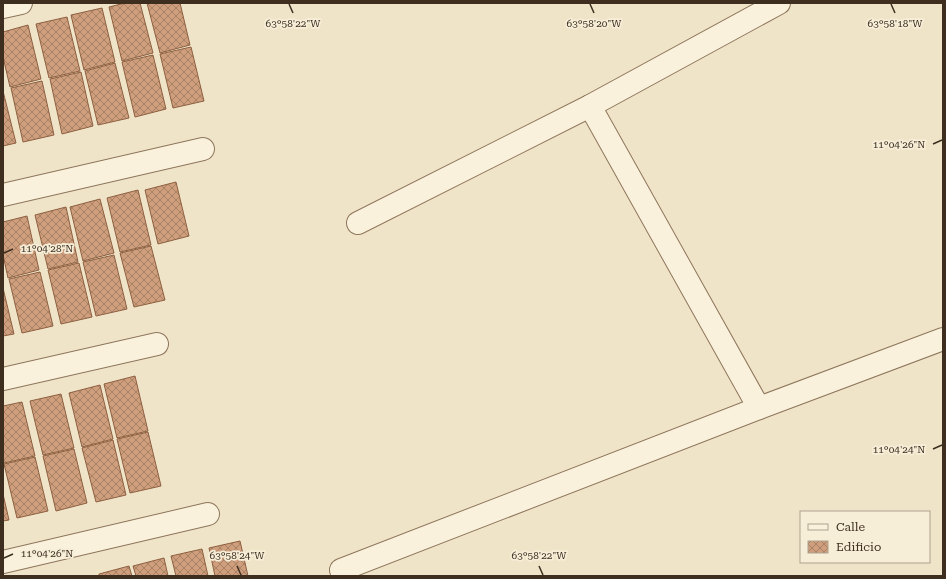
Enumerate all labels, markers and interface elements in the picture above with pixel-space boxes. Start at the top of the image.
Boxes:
text: 63°58'22"W [266,18,321,29]
text: 63°58'20"W [567,18,622,29]
text: 63°58'18"W [868,18,923,29]
text: 11°04'26"N [873,139,925,150]
text: 11°04'28"N [21,243,73,254]
text: 11°04'24"N [873,444,925,455]
legend [800,511,930,563]
text: Calle [836,520,866,534]
text: Edificio [836,540,881,554]
text: 11°04'26"N [21,548,73,559]
text: 63°58'24"W [210,550,265,561]
text: 63°58'22"W [512,550,567,561]

